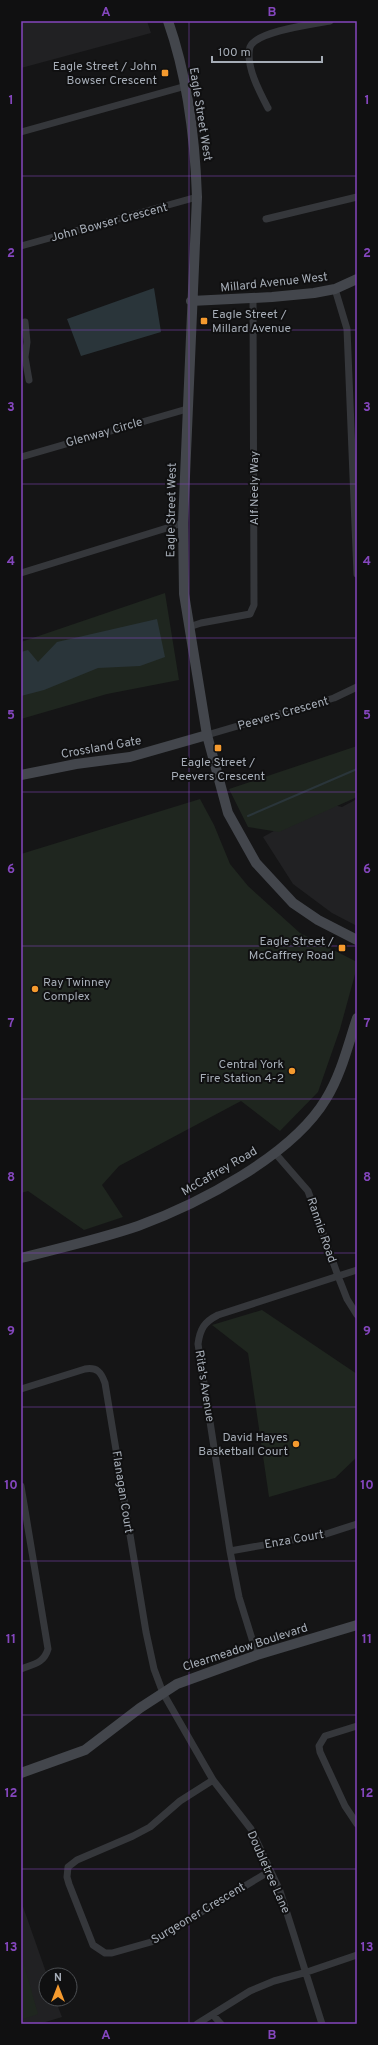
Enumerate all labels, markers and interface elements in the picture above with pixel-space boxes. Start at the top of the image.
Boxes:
text: A [101,5,111,21]
text: B [268,5,277,21]
scale bar [212,38,322,64]
text: 100 m [218,45,251,61]
place label: Eagle Street / John Bowser Crescent [53,59,157,89]
street label: Eagle Street West [185,66,215,162]
marker: Eagle Street / John Bowser Crescent [160,68,170,78]
text: 1 [8,93,14,109]
text: 1 [364,93,370,109]
street label: John Bowser Crescent [49,200,169,246]
text: 2 [7,246,15,262]
text: 2 [363,246,371,262]
street label: Millard Avenue West [220,269,329,297]
place label: Eagle Street / Millard Avenue [212,307,291,337]
marker: Eagle Street / Millard Avenue [199,316,209,326]
text: 3 [7,400,15,416]
text: 3 [363,400,371,416]
street label: Glenway Circle [64,414,145,452]
street label: Alf Neely Way [247,451,263,525]
street label: Eagle Street West [163,463,181,557]
text: 4 [7,554,15,570]
text: 4 [363,554,371,570]
street label: Peevers Crescent [236,693,331,735]
text: 5 [7,708,15,724]
text: 5 [363,708,371,724]
street label: Crossland Gate [60,733,143,763]
marker: Eagle Street / Peevers Crescent [213,743,223,753]
place label: Eagle Street / Peevers Crescent [171,755,265,785]
text: 6 [7,862,15,878]
text: 6 [363,862,371,878]
place label: Eagle Street / McCaffrey Road [249,934,334,964]
marker: Eagle Street / McCaffrey Road [337,943,347,953]
place label: Ray Twinney Complex [43,975,110,1005]
marker: Ray Twinney Complex [30,984,40,994]
text: 7 [8,1016,15,1032]
text: 7 [364,1016,371,1032]
place label: Central York Fire Station 4-2 [200,1057,284,1087]
marker: Central York Fire Station 4-2 [287,1066,297,1076]
street label: McCaffrey Road [179,1144,260,1200]
text: 8 [7,1170,15,1186]
text: 8 [363,1170,371,1186]
street label: Rannie Road [302,1196,340,1265]
text: 9 [7,1324,15,1340]
text: 9 [363,1324,371,1340]
street label: Rita's Avenue [190,1349,218,1423]
place label: David Hayes Basketball Court [198,1430,288,1460]
marker: David Hayes Basketball Court [291,1439,301,1449]
street label: Flanagan Court [108,1450,136,1535]
text: 10 [4,1478,18,1494]
text: 10 [360,1478,374,1494]
street label: Enza Court [263,1527,325,1553]
street label: Clearmeadow Boulevard [181,1620,310,1676]
text: 11 [6,1632,16,1648]
text: 11 [362,1632,372,1648]
text: 12 [4,1786,18,1802]
text: 12 [360,1786,374,1802]
street label: Doubletree Lane [243,1829,293,1916]
street label: Surgeoner Crescent [148,1879,249,1948]
text: 13 [5,1940,18,1956]
text: 13 [361,1940,374,1956]
north arrow [38,1967,78,2007]
text: N [54,1971,62,1985]
text: A [101,2028,111,2044]
text: B [268,2028,277,2044]

